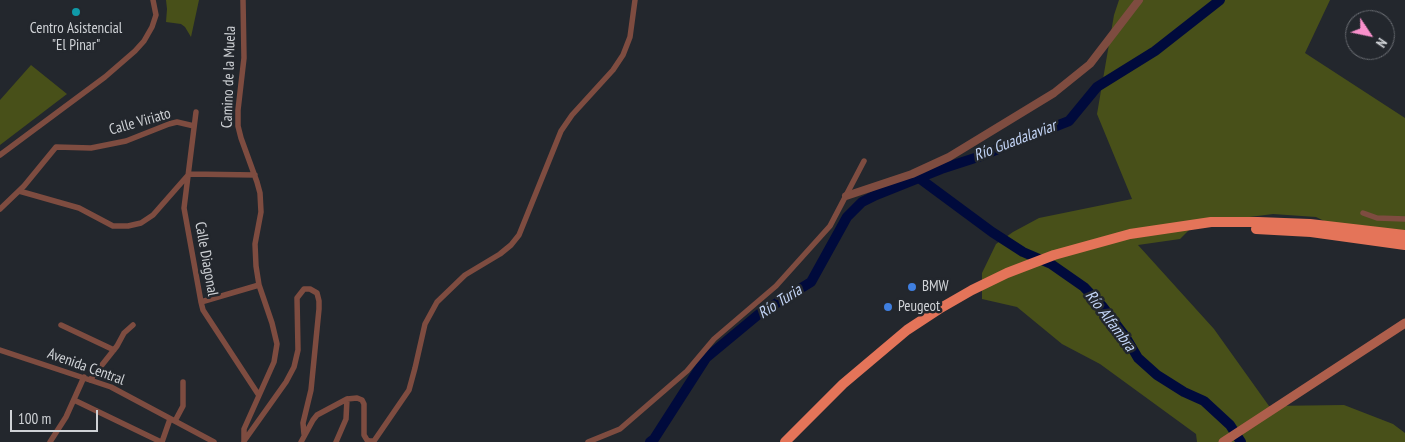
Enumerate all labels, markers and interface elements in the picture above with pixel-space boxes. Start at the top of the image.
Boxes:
marker: Centro Asistencial "El Pinar" [70,6,82,18]
north arrow [1345,10,1395,60]
place label: Centro Asistencial "El Pinar" [30,20,122,55]
street label: Camino de la Muela [218,26,240,128]
text: N [1372,35,1391,51]
street label: Calle Viriato [107,105,173,139]
water label: Río Guadalaviar [971,117,1059,165]
street label: Calle Diagonal [191,220,221,298]
place label: BMW [922,278,949,296]
water label: Río Turia [754,281,806,323]
marker: BMW [906,281,918,293]
water label: Río Alfambra [1081,287,1139,355]
place label: Peugeot [898,298,940,316]
marker: Peugeot [882,301,894,313]
street label: Avenida Central [45,345,127,389]
scale bar [12,400,100,432]
text: 100 m [18,409,51,428]

